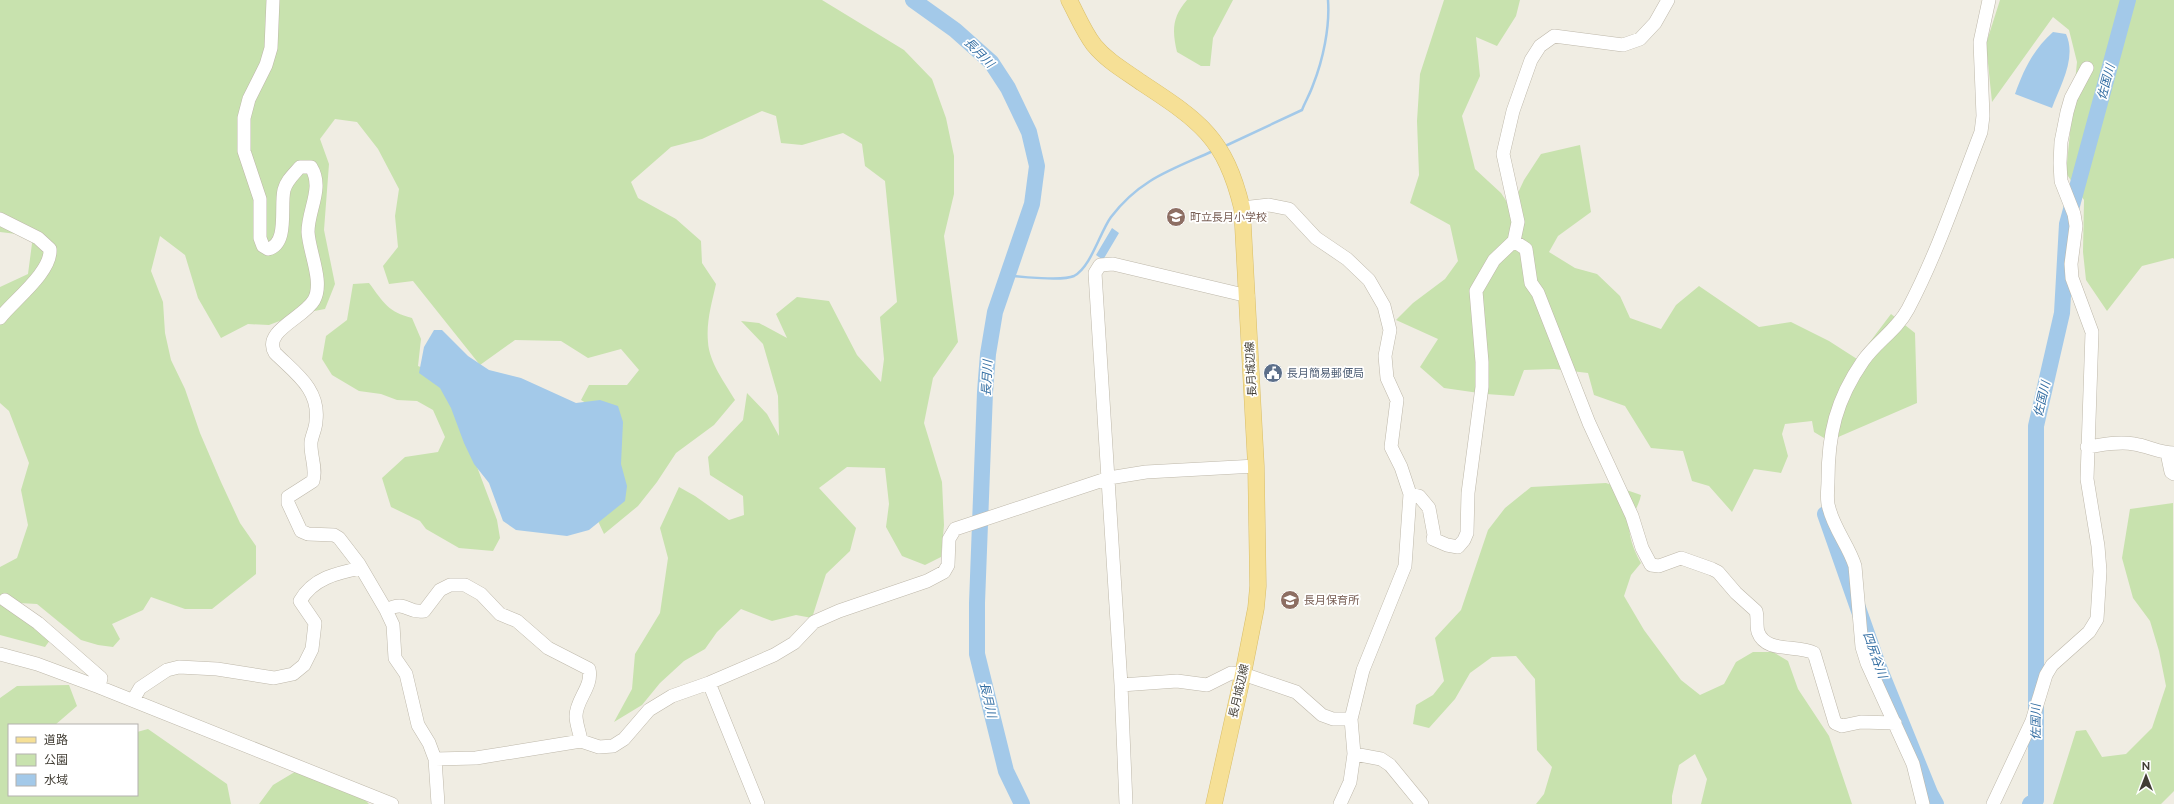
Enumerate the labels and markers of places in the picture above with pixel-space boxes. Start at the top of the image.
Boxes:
school or university icon: 町立長月小学校 [1165,206,1187,228]
place label: 町立長月小学校 [1190,211,1267,224]
public building icon: 長月簡易郵便局 [1262,362,1284,384]
place label: 長月簡易郵便局 [1287,367,1364,380]
school or university icon: 長月保育所 [1279,589,1301,611]
place label: 長月保育所 [1304,594,1360,607]

